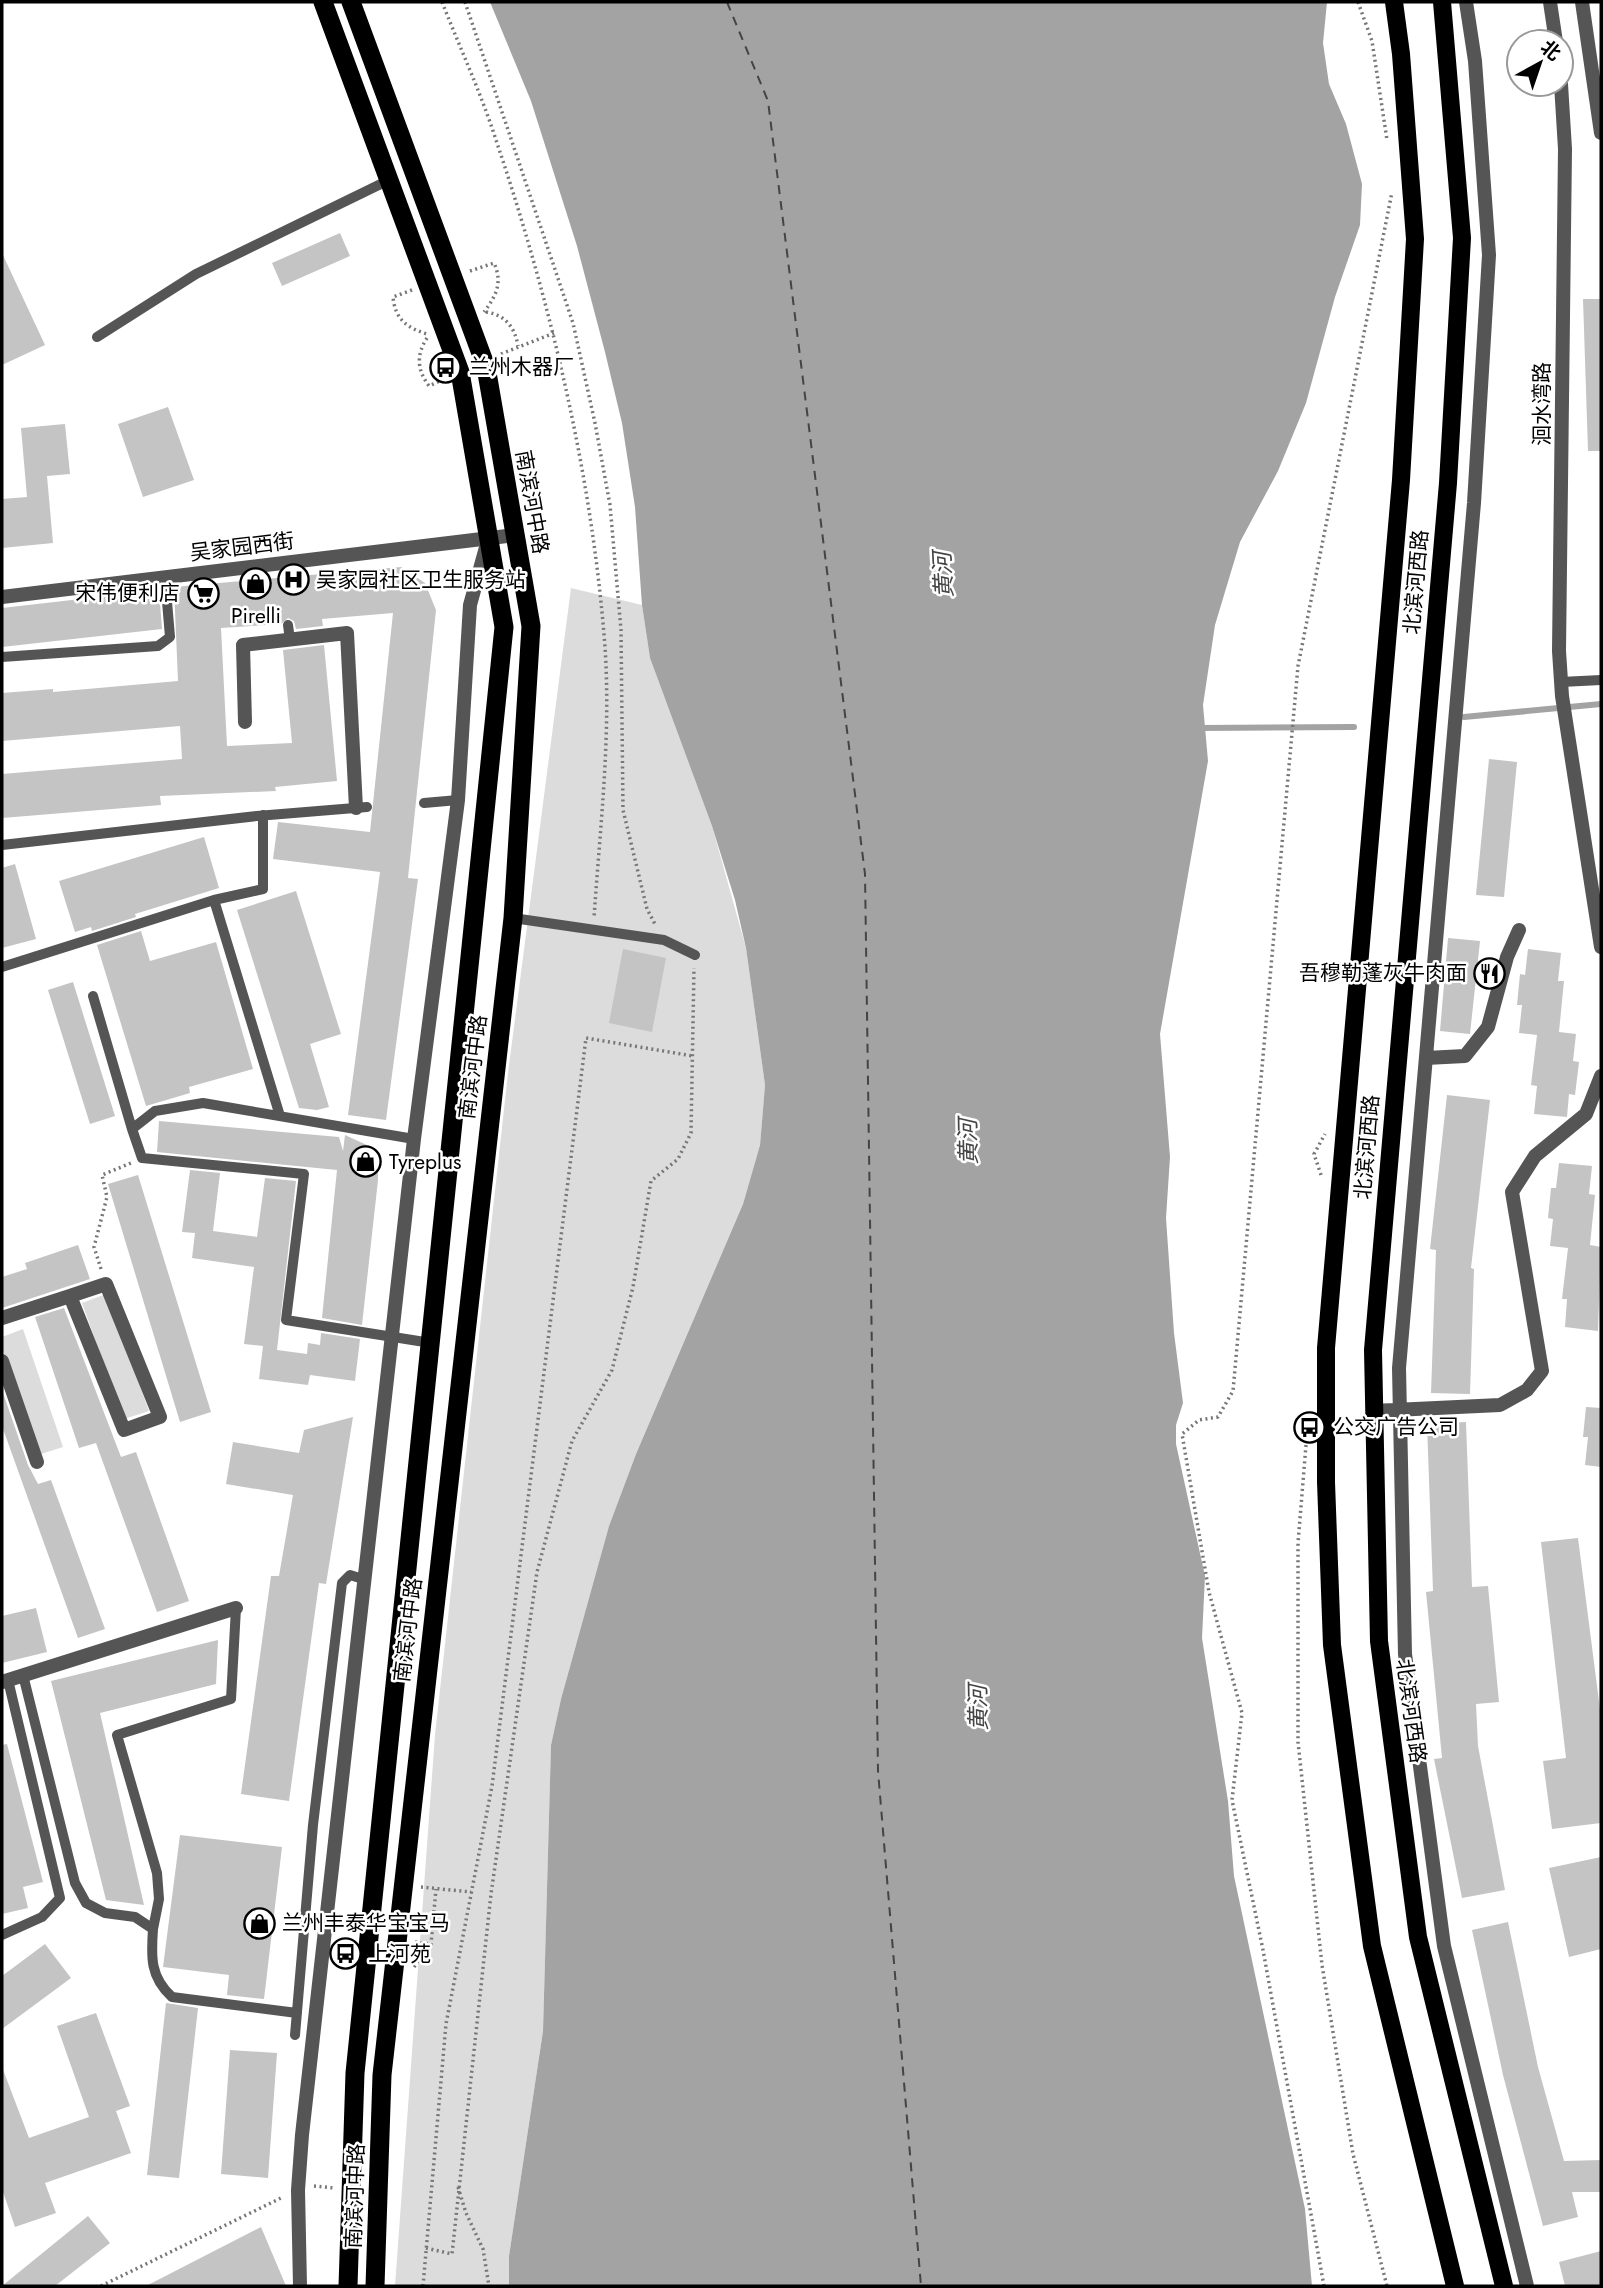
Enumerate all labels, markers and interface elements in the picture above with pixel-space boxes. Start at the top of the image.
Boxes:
north arrow [1505,28,1575,98]
text: 北 [1535,34,1567,67]
bus stop icon: 兰州木器厂 [429,350,463,384]
place label: 兰州木器厂 [469,352,574,382]
street label: 洄水湾路 [1527,362,1557,446]
street label: 南滨河中路 [508,448,556,556]
street label: 吴家园西街 [188,526,296,568]
street label: 北滨河西路 [1396,528,1436,636]
water label: 黄河 [925,547,961,599]
hospital icon: 吴家园社区卫生服务站 [276,563,310,597]
place label: 吴家园社区卫生服务站 [316,565,526,595]
shop icon: Pirelli [239,567,273,601]
supermarket icon: 宋伟便利店 [186,576,220,610]
place label: 宋伟便利店 [75,578,180,608]
place label: Pirelli [231,601,281,631]
restaurant icon: 吾穆勒蓬灰牛肉面 [1473,956,1507,990]
place label: 吾穆勒蓬灰牛肉面 [1299,958,1467,988]
street label: 南滨河中路 [452,1013,494,1121]
street label: 北滨河西路 [1347,1093,1387,1201]
water label: 黄河 [951,1115,985,1165]
shop icon: Tyreplus [349,1145,383,1179]
place label: Tyreplus [389,1147,461,1177]
bus stop icon: 公交广告公司 [1293,1410,1327,1444]
place label: 公交广告公司 [1333,1412,1459,1442]
street label: 南滨河中路 [387,1576,429,1684]
street label: 北滨河西路 [1389,1657,1433,1765]
water label: 黄河 [961,1681,995,1731]
shop icon: 兰州丰泰华宝宝马 [242,1906,276,1940]
place label: 兰州丰泰华宝宝马 [282,1908,450,1938]
bus stop icon: 上河苑 [328,1937,362,1971]
place label: 上河苑 [368,1939,431,1969]
street label: 南滨河中路 [338,2143,372,2249]

